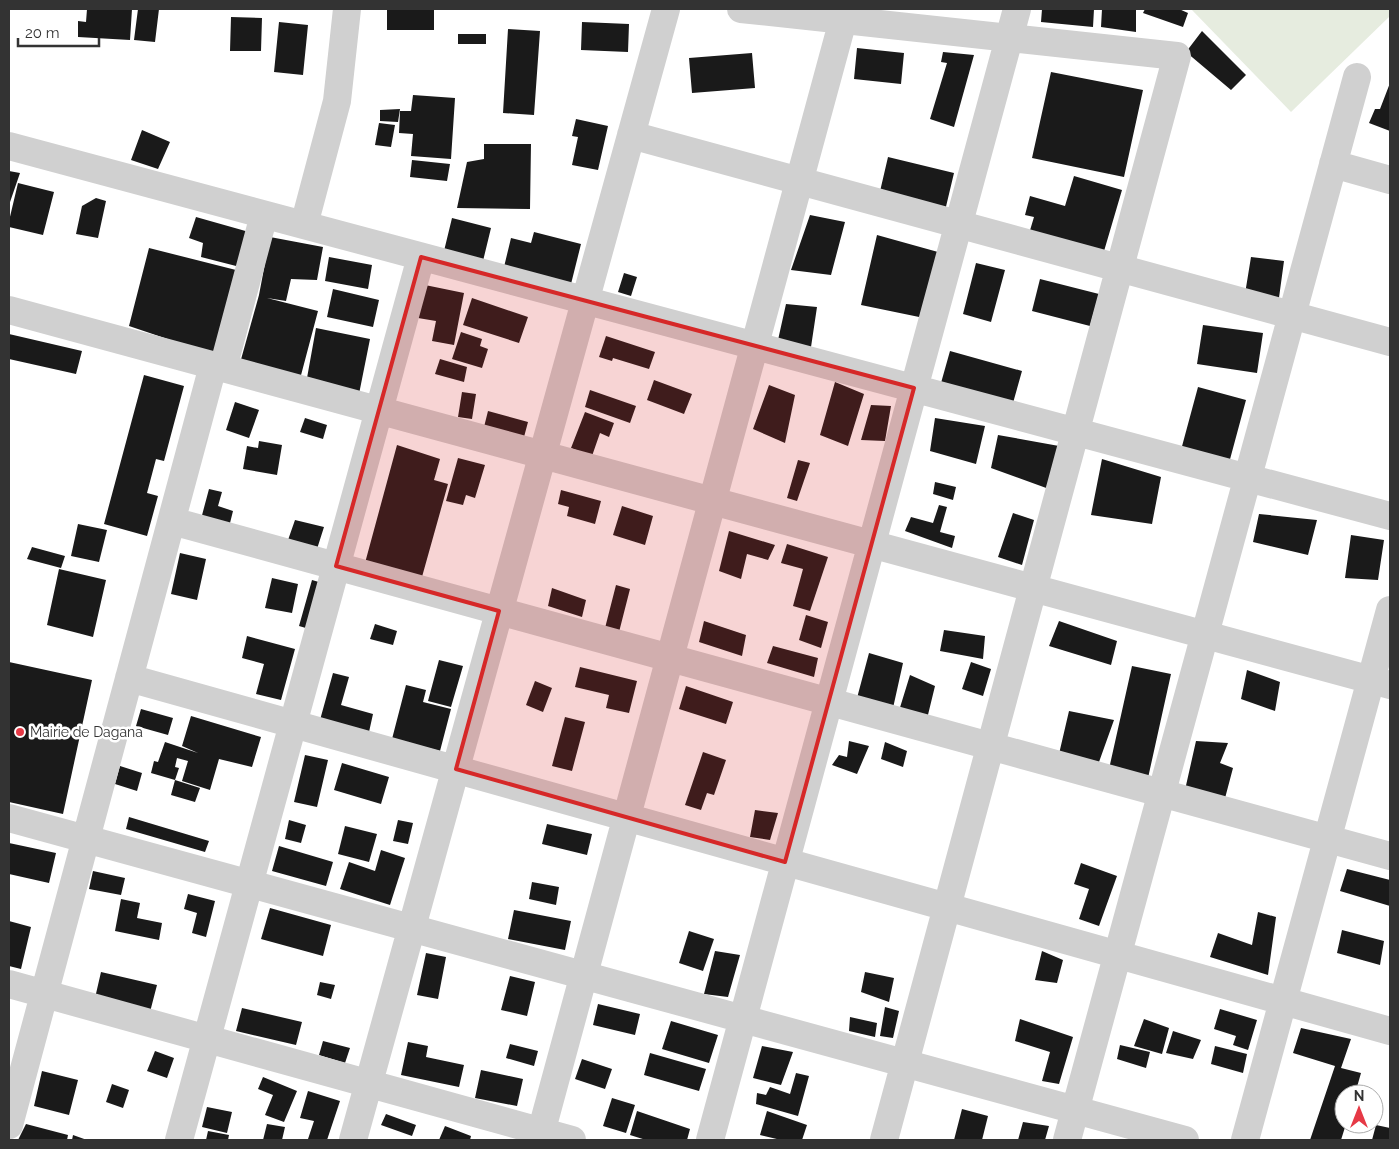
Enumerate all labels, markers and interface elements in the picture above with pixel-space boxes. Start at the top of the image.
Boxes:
scale bar [18,15,99,47]
text: 20 m [25,24,60,42]
place label: Mairie de Dagana [30,724,143,740]
marker: Mairie de Dagana [14,726,26,738]
north arrow [1334,1084,1384,1134]
text: N [1354,1088,1364,1104]

